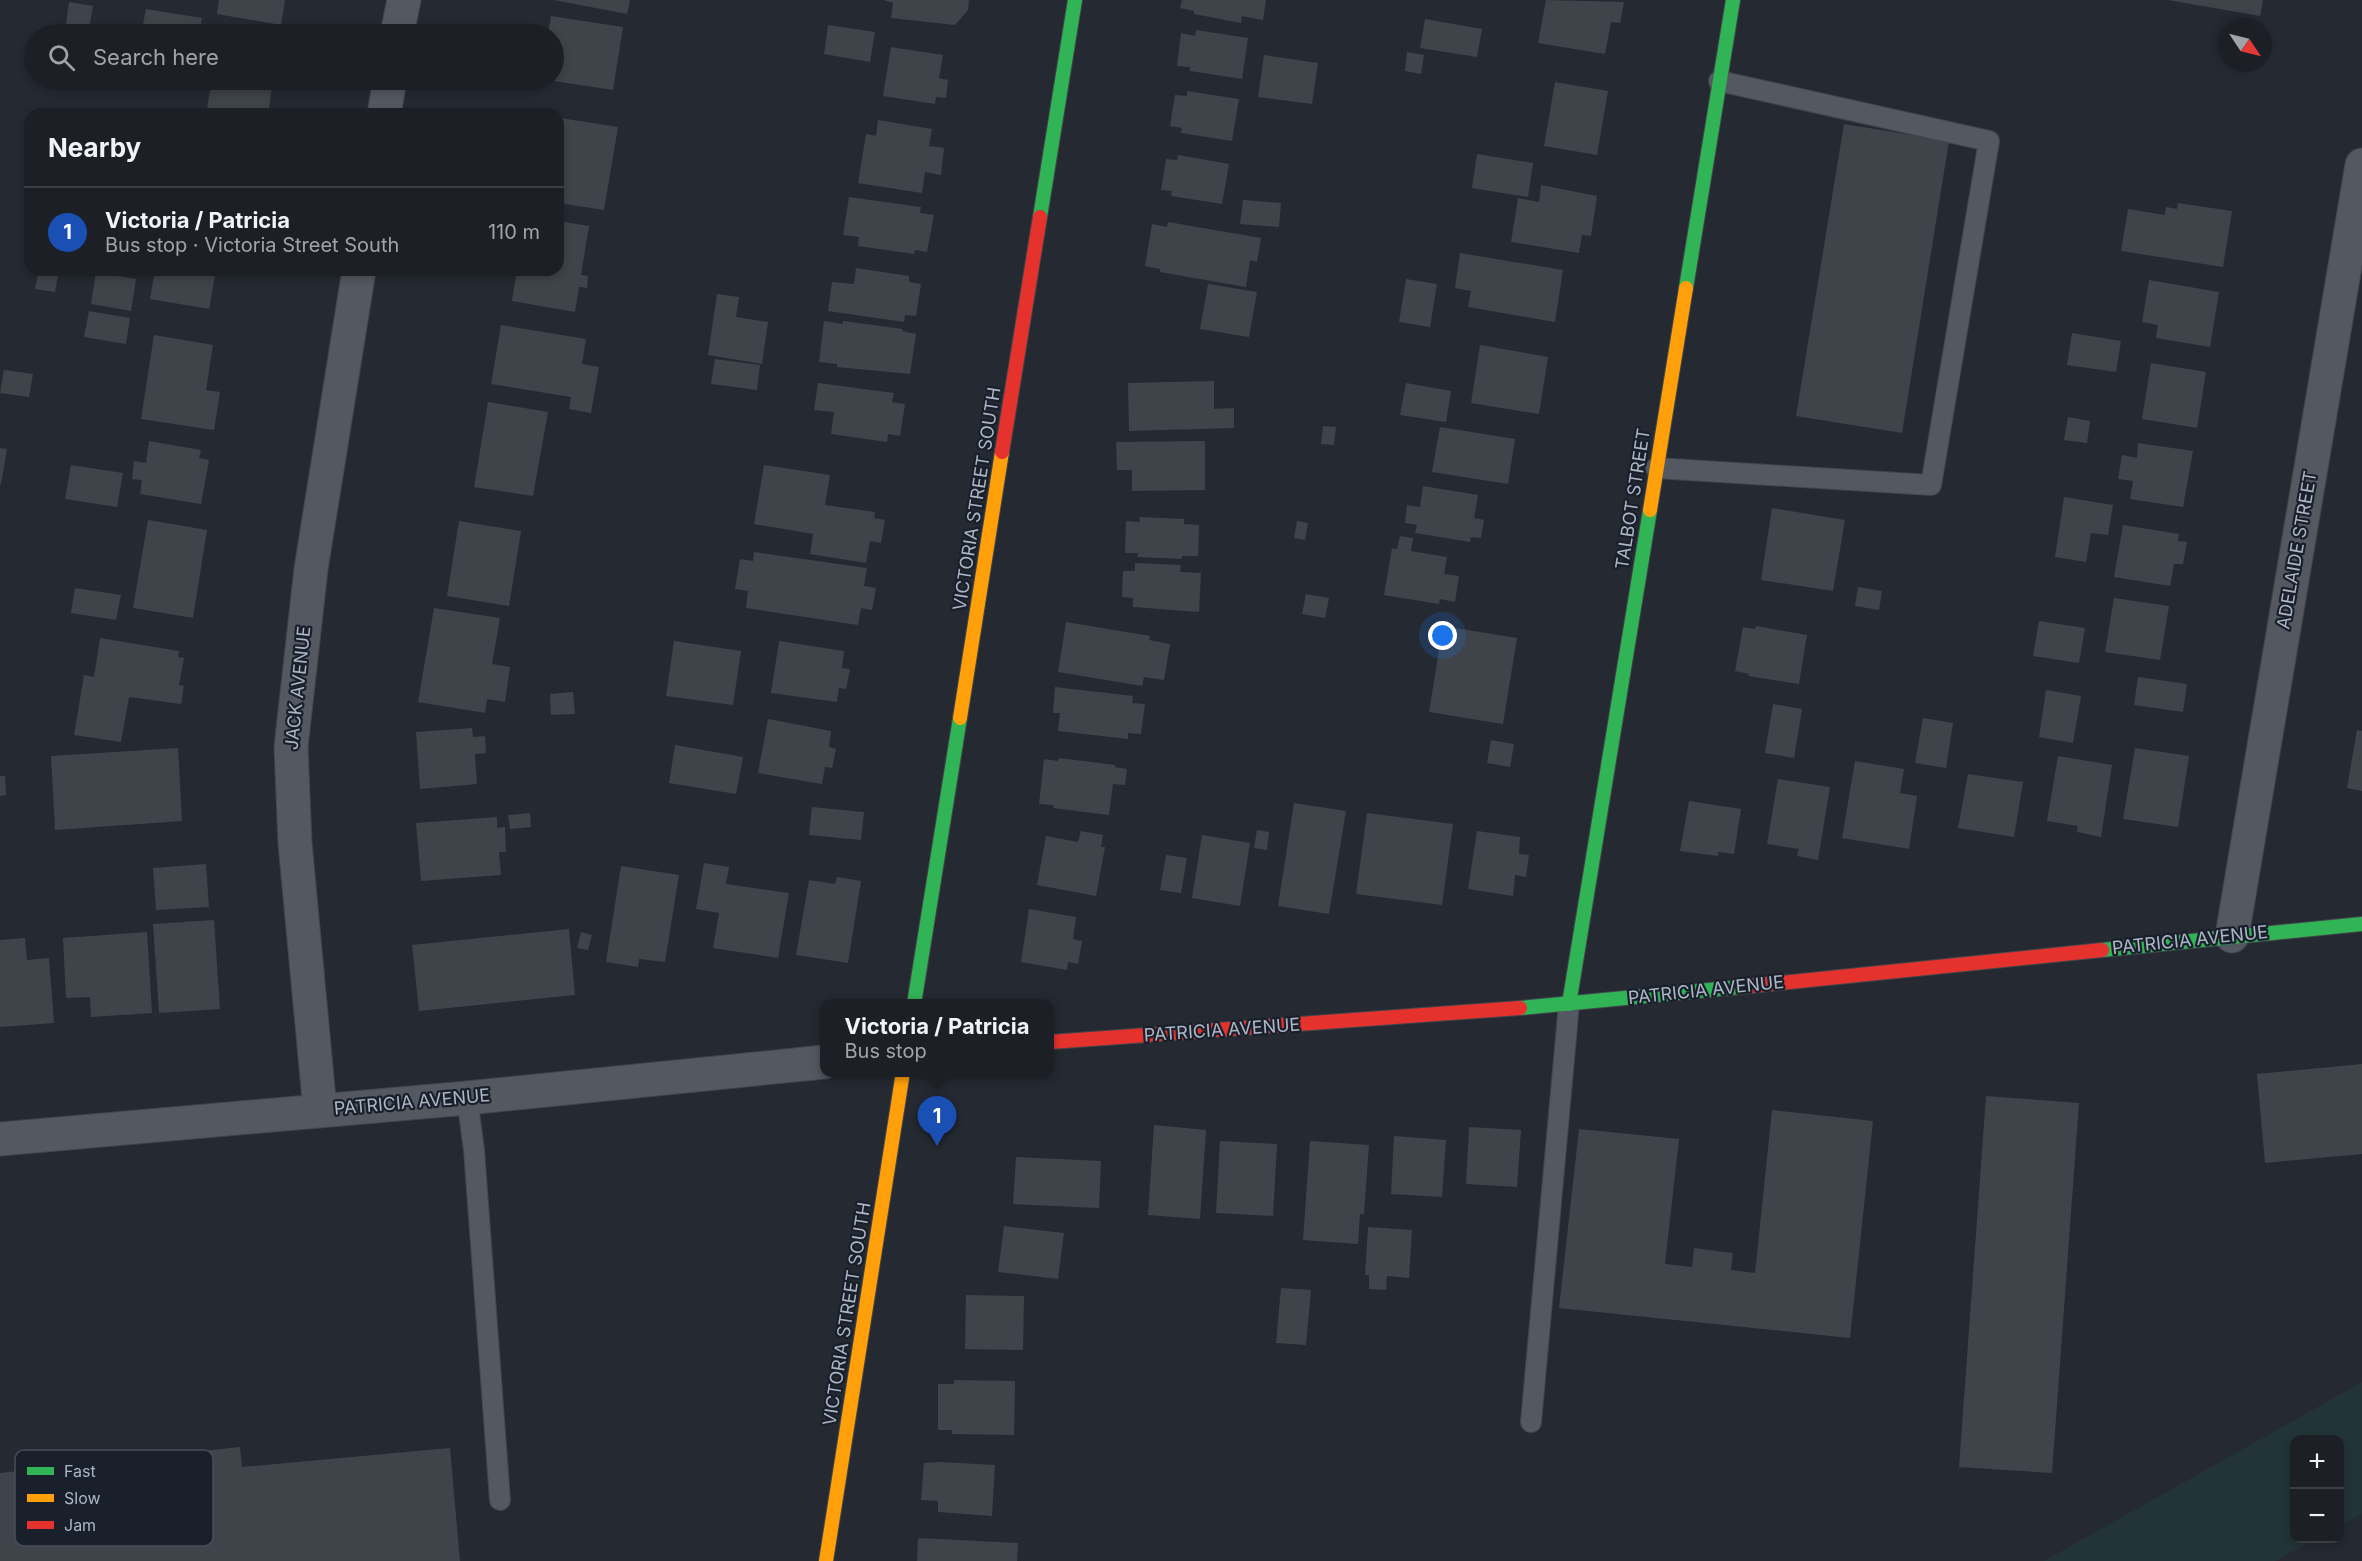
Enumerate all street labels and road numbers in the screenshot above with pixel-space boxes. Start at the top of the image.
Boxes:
street label: VICTORIA STREET SOUTH [948,386,1005,612]
street label: TALBOT STREET [1611,427,1654,571]
street label: ADELAIDE STREET [2272,469,2321,631]
street label: JACK AVENUE [281,625,314,751]
street label: PATRICIA AVENUE [2111,921,2269,958]
street label: PATRICIA AVENUE [1627,971,1785,1008]
street label: PATRICIA AVENUE [1143,1014,1301,1045]
street label: PATRICIA AVENUE [333,1084,491,1119]
street label: VICTORIA STREET SOUTH [818,1201,875,1427]

